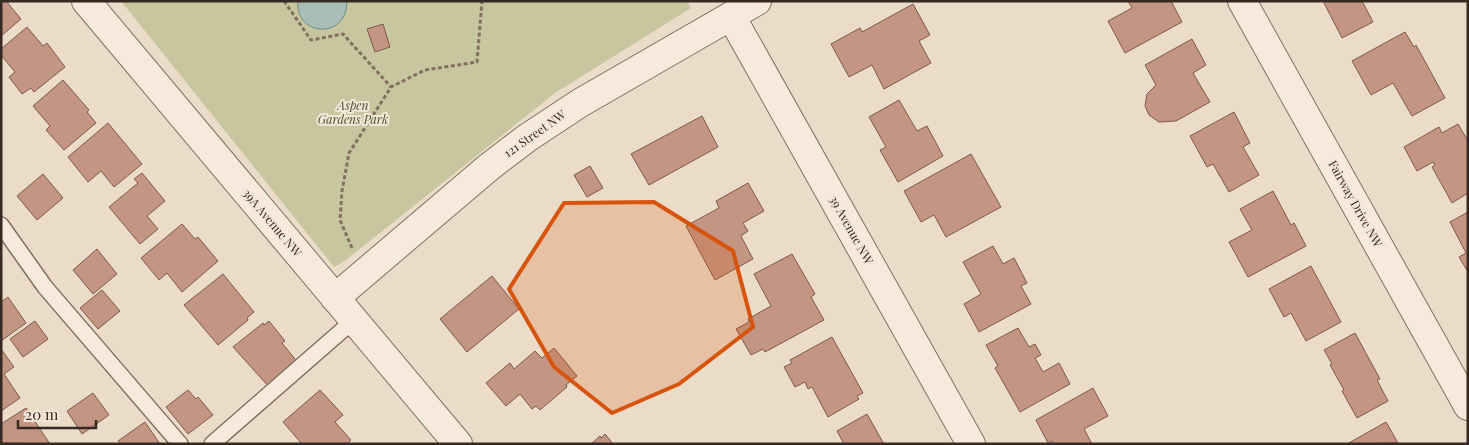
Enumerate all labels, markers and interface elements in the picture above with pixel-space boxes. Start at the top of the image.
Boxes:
park label: Aspen Gardens Park [318,97,388,127]
street label: 121 Street NW [500,106,569,160]
street label: Fairway Drive NW [1325,157,1386,250]
street label: 39A Avenue NW [240,185,306,260]
street label: 39 Avenue NW [826,192,877,267]
scale bar [18,398,95,430]
text: 20 m [25,404,59,424]

